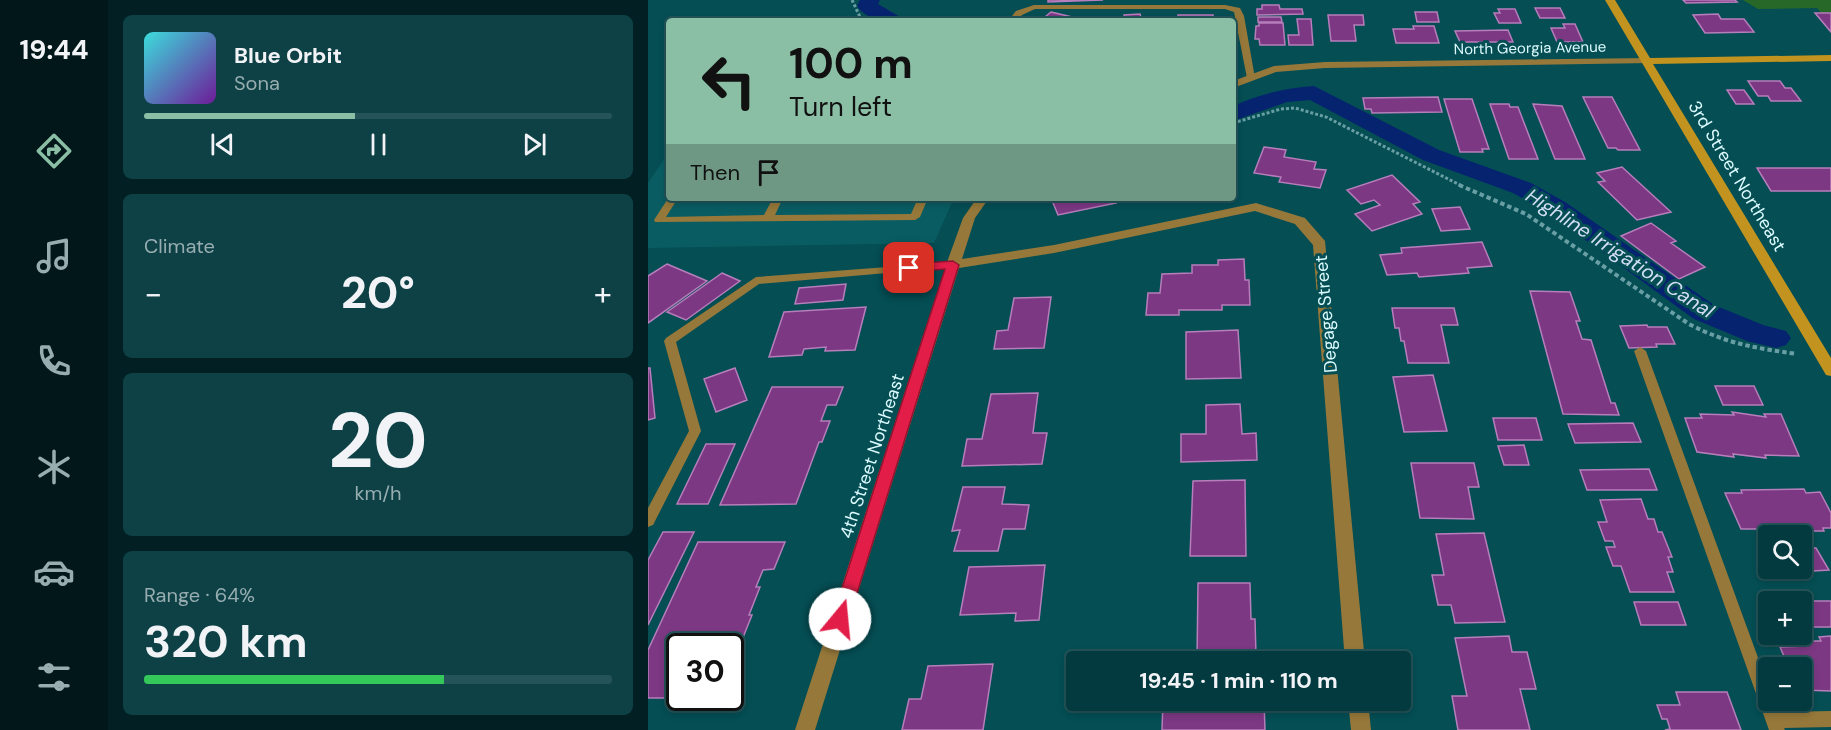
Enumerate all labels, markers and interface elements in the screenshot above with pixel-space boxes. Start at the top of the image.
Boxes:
text: 19:44 [20,32,88,67]
text: 100 m [789,36,913,91]
street label: North Georgia Avenue [1454,37,1606,59]
text: Blue Orbit [234,41,342,70]
icon: left [690,42,768,120]
text: Sona [234,70,280,96]
text: Turn left [789,89,892,124]
street label: 3rd Street Northeast [1682,96,1792,256]
icon: previous [206,128,239,161]
icon: pause [362,128,395,161]
icon: next [518,128,551,161]
icon: directions [33,130,75,172]
icon: arrive [752,156,785,189]
text: Then [690,158,740,187]
water label: Highline Irrigation Canal [1521,182,1719,324]
text: Climate [144,233,215,259]
icon: music [33,235,75,277]
pin [883,242,934,293]
icon: arrive [892,251,925,284]
street label: Degage Street [1309,254,1343,374]
text: 20° [341,263,415,322]
text: − [144,272,162,315]
text: + [594,272,612,315]
icon: phone [33,340,75,382]
street label: 4th Street Northeast [834,371,910,541]
text: 20 [328,390,428,491]
icon: climate [33,446,75,488]
text: km/h [354,480,402,506]
map controls [1758,525,1812,711]
button: search [1758,525,1812,579]
icon: car [33,551,75,593]
text: Range · 64% [144,582,255,608]
position arrow [808,587,872,651]
button: + [1758,591,1812,645]
text: 320 km [144,612,308,671]
speed limit sign: 30 [666,633,744,711]
icon: filters [33,656,75,698]
button: − [1758,657,1812,711]
text: 19:45 · 1 min · 110 m [1139,666,1338,695]

